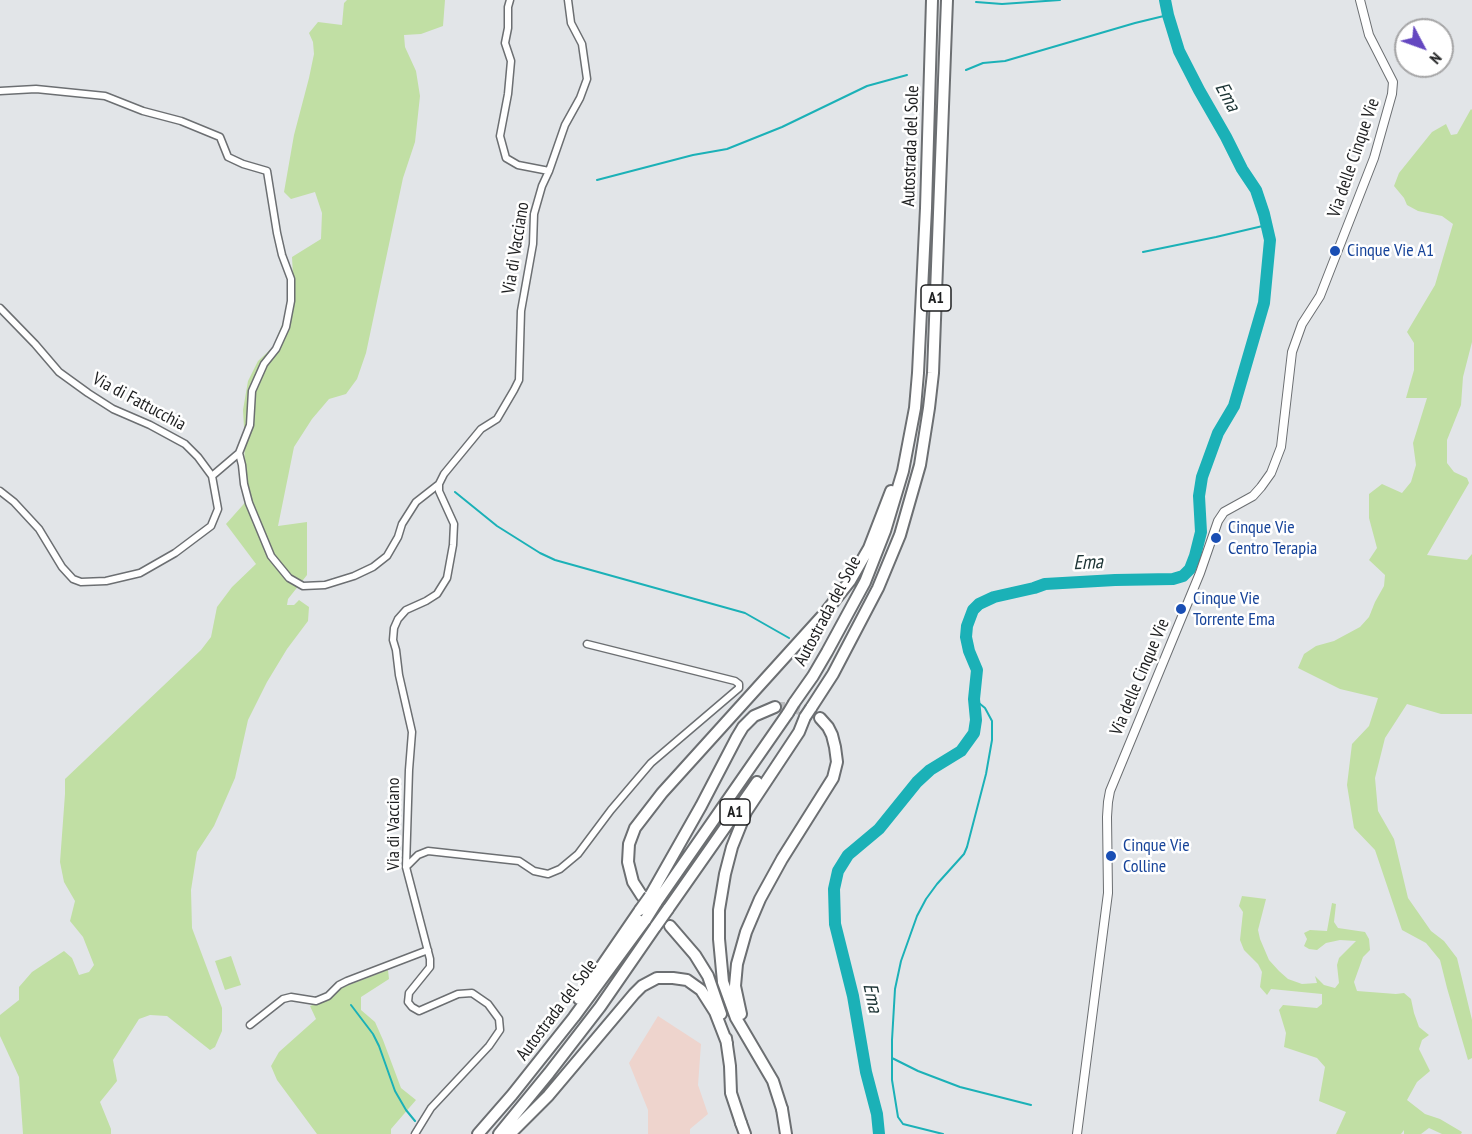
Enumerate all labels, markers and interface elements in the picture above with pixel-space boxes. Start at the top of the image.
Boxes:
north arrow [1394,18,1454,78]
text: N [1426,49,1446,68]
water label: Ema [1209,78,1245,116]
street label: Autostrada del Sole [898,85,924,207]
street label: Via delle Cinque Vie [1323,96,1385,220]
street label: Via di Vacciano [498,200,534,296]
place label: Cinque Vie A1 [1347,240,1434,262]
marker: Cinque Vie A1 [1328,244,1342,258]
road number: A1 [921,285,951,311]
street label: Via di Fattucchia [89,368,189,436]
place label: Cinque Vie Centro Terapia [1228,517,1317,560]
marker: Cinque Vie Centro Terapia [1209,531,1223,545]
water label: Ema [1073,550,1103,576]
street label: Autostrada del Sole [790,552,866,670]
place label: Cinque Vie Torrente Ema [1193,588,1275,630]
marker: Cinque Vie Torrente Ema [1174,602,1188,616]
street label: Via delle Cinque Vie [1106,615,1174,739]
street label: Via di Vacciano [383,778,405,870]
road number: A1 [720,799,750,825]
place label: Cinque Vie Colline [1123,835,1190,878]
marker: Cinque Vie Colline [1104,849,1118,863]
street label: Autostrada del Sole [512,955,602,1065]
water label: Ema [857,981,887,1015]

